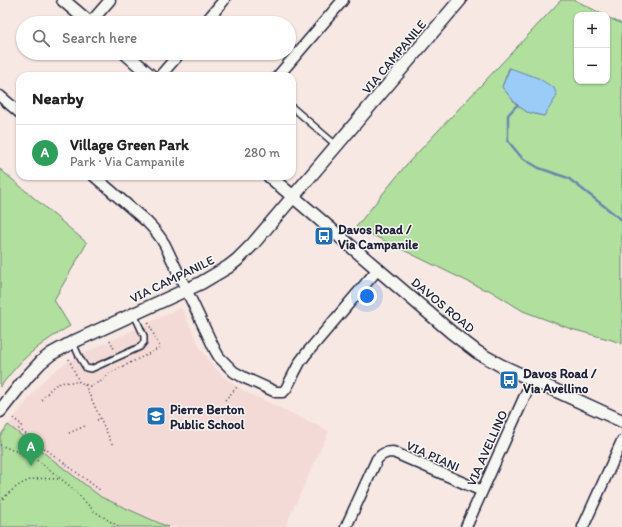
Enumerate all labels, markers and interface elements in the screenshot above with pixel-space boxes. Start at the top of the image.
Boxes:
map controls [574,12,610,84]
button: + [574,12,610,48]
search box [16,16,296,60]
street label: VIA CAMPANILE [359,17,429,97]
icon: search [30,27,52,49]
text: Search here [62,29,137,47]
button: − [574,48,610,84]
text: Nearby [32,88,84,108]
text: Village Green Park [70,136,189,154]
text: A [41,145,49,160]
text: 280 m [244,145,280,160]
text: Park · Via Campanile [70,154,185,169]
place label: Davos Road / Via Campanile [338,222,418,253]
bus stop icon: Davos Road / Via Campanile [313,225,335,247]
street label: VIA CAMPANILE [127,252,217,306]
street label: DAVOS ROAD [408,274,478,336]
your location [357,286,377,306]
place label: Davos Road / Via Avellino [523,366,597,396]
bus stop icon: Davos Road / Via Avellino [498,369,520,391]
place label: Pierre Berton Public School [170,402,245,432]
school or university icon: Pierre Berton Public School [145,405,167,427]
street label: VIA AVELLINO [464,408,510,488]
pin: A [18,433,44,466]
street label: VIA PIANI [404,438,462,474]

